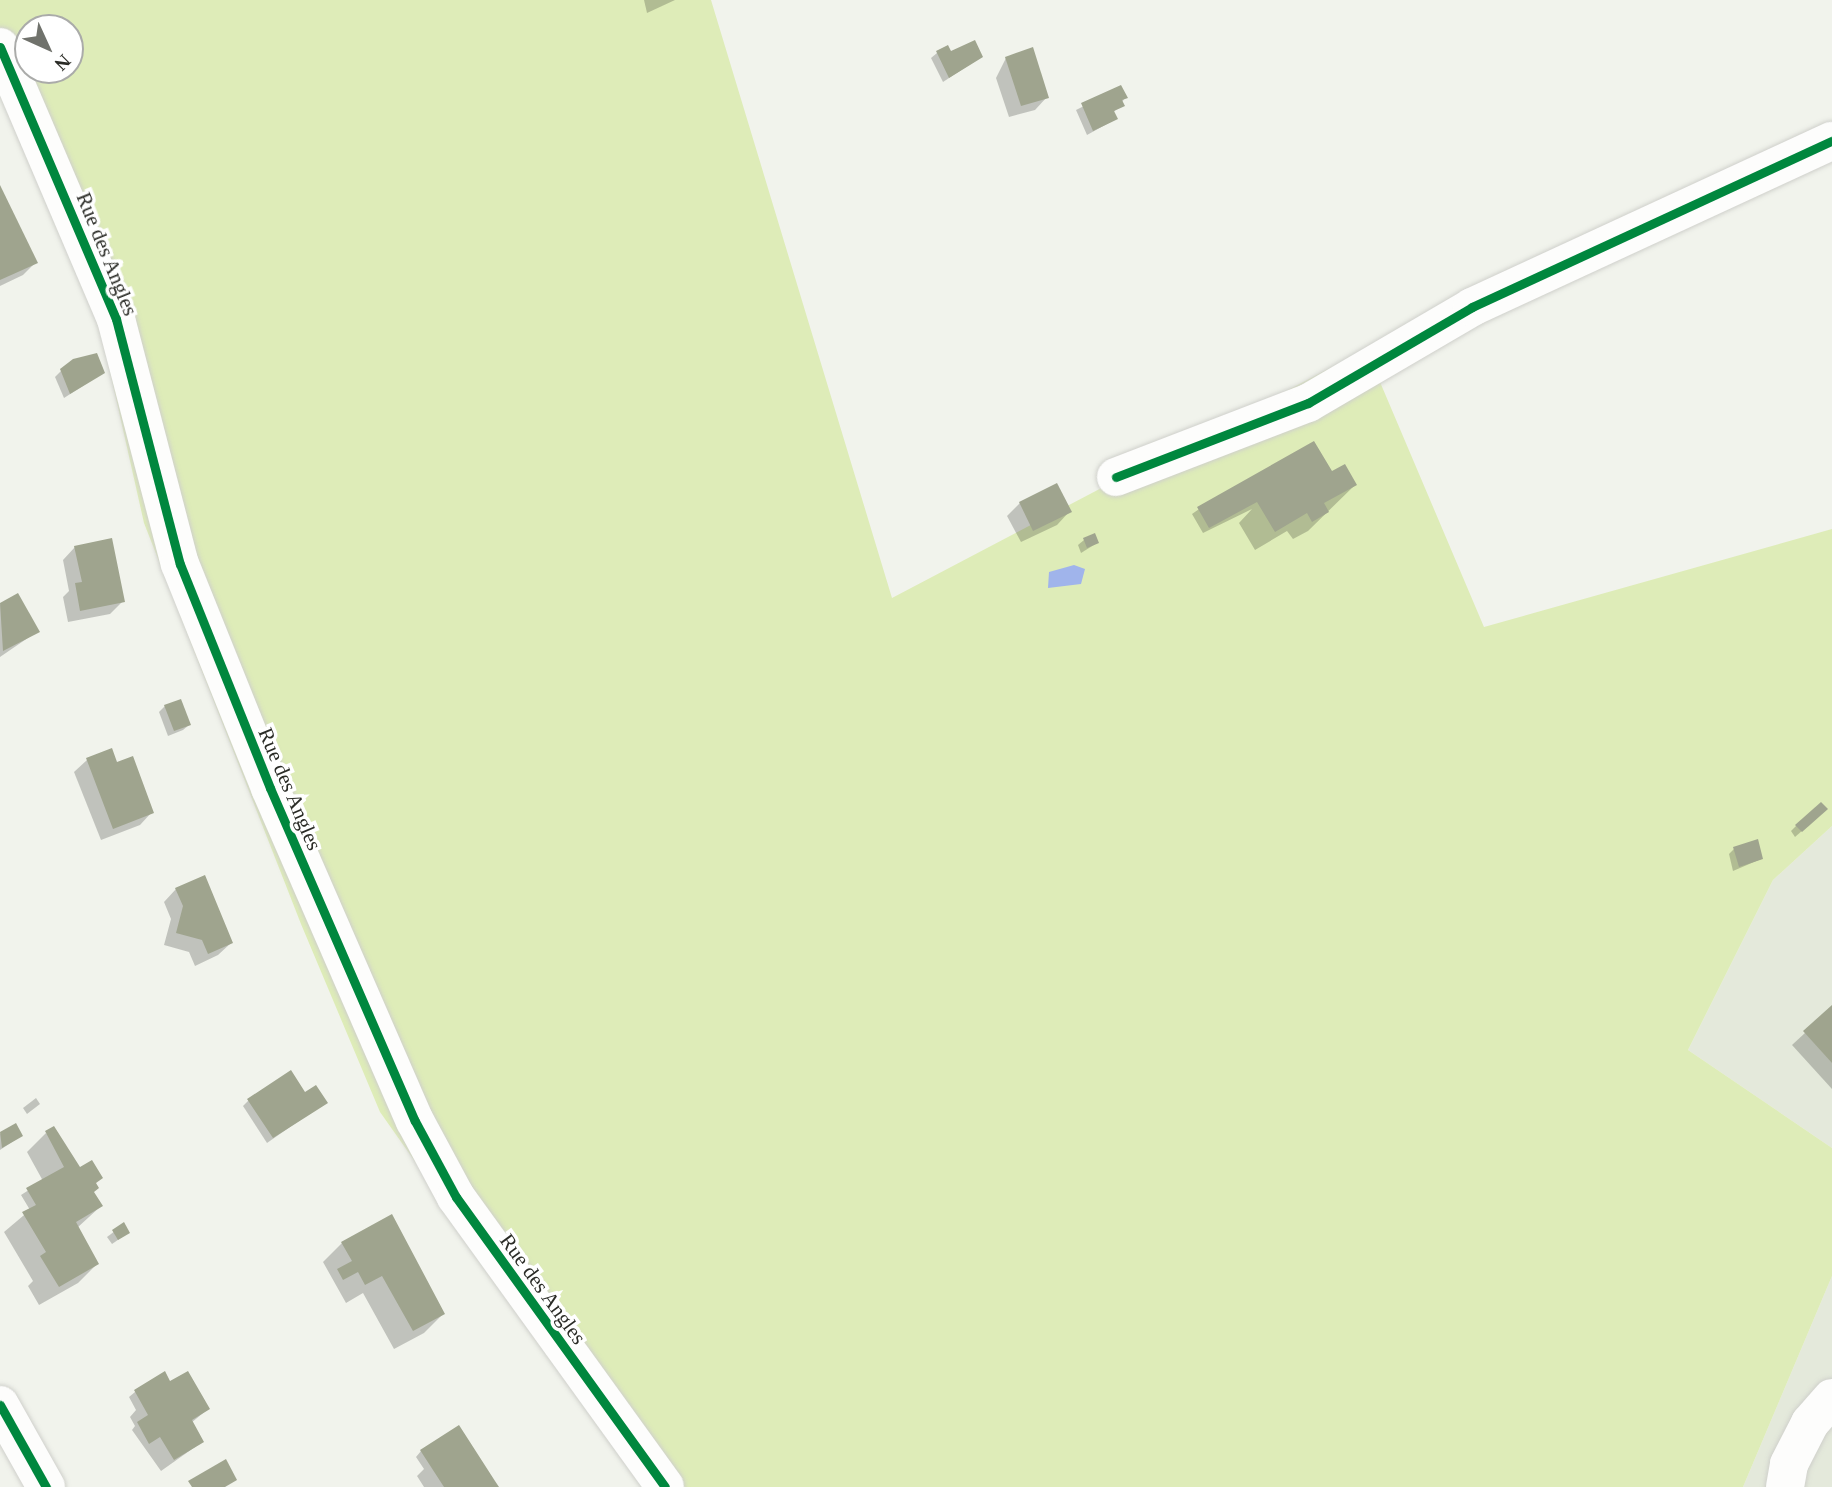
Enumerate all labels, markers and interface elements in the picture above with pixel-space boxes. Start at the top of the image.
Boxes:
north arrow [14,14,84,84]
text: N [51,51,75,75]
street label: Rue des Angles [71,188,143,320]
street label: Rue des Angles [253,723,327,855]
street label: Rue des Angles [494,1228,592,1350]

